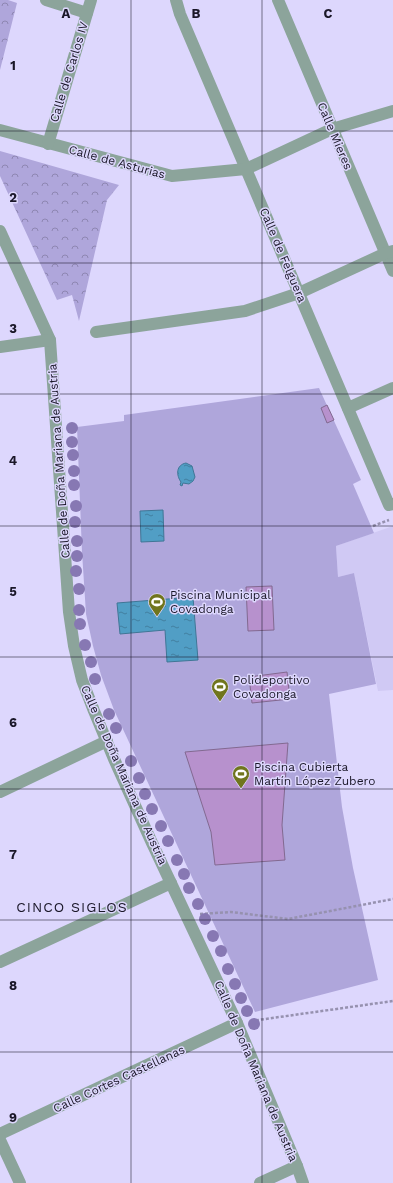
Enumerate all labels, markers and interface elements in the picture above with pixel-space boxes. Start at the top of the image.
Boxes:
text: A [62,6,71,21]
text: B [192,6,201,21]
text: C [324,6,333,21]
street label: Calle de Carlos IV [47,20,91,124]
text: 1 [10,58,16,73]
street label: Calle Mieres [315,100,355,172]
street label: Calle de Asturias [67,142,167,182]
text: 2 [9,190,17,205]
street label: Calle de Felguera [257,206,309,305]
text: 3 [9,321,17,336]
street label: Calle de Doña Mariana de Austria [45,363,73,559]
text: 4 [9,453,18,468]
text: 5 [9,584,17,599]
place label: Piscina Municipal Covadonga [170,588,271,616]
sports icon: Piscina Municipal Covadonga [147,592,167,617]
place label: Polideportivo Covadonga [233,673,310,701]
sports icon: Polideportivo Covadonga [210,677,230,702]
street label: Calle de Doña Mariana de Austria [78,683,170,867]
text: 6 [9,715,17,730]
place label: Piscina Cubierta Martín López Zubero [254,760,375,788]
sports icon: Piscina Cubierta Martín López Zubero [231,764,251,789]
text: 7 [9,847,17,862]
district label: CINCO SIGLOS [16,899,128,915]
text: 8 [9,978,17,993]
street label: Calle de Doña Mariana de Austria [211,978,301,1164]
street label: Calle Cortes Castellanas [51,1042,187,1116]
text: 9 [9,1110,17,1125]

